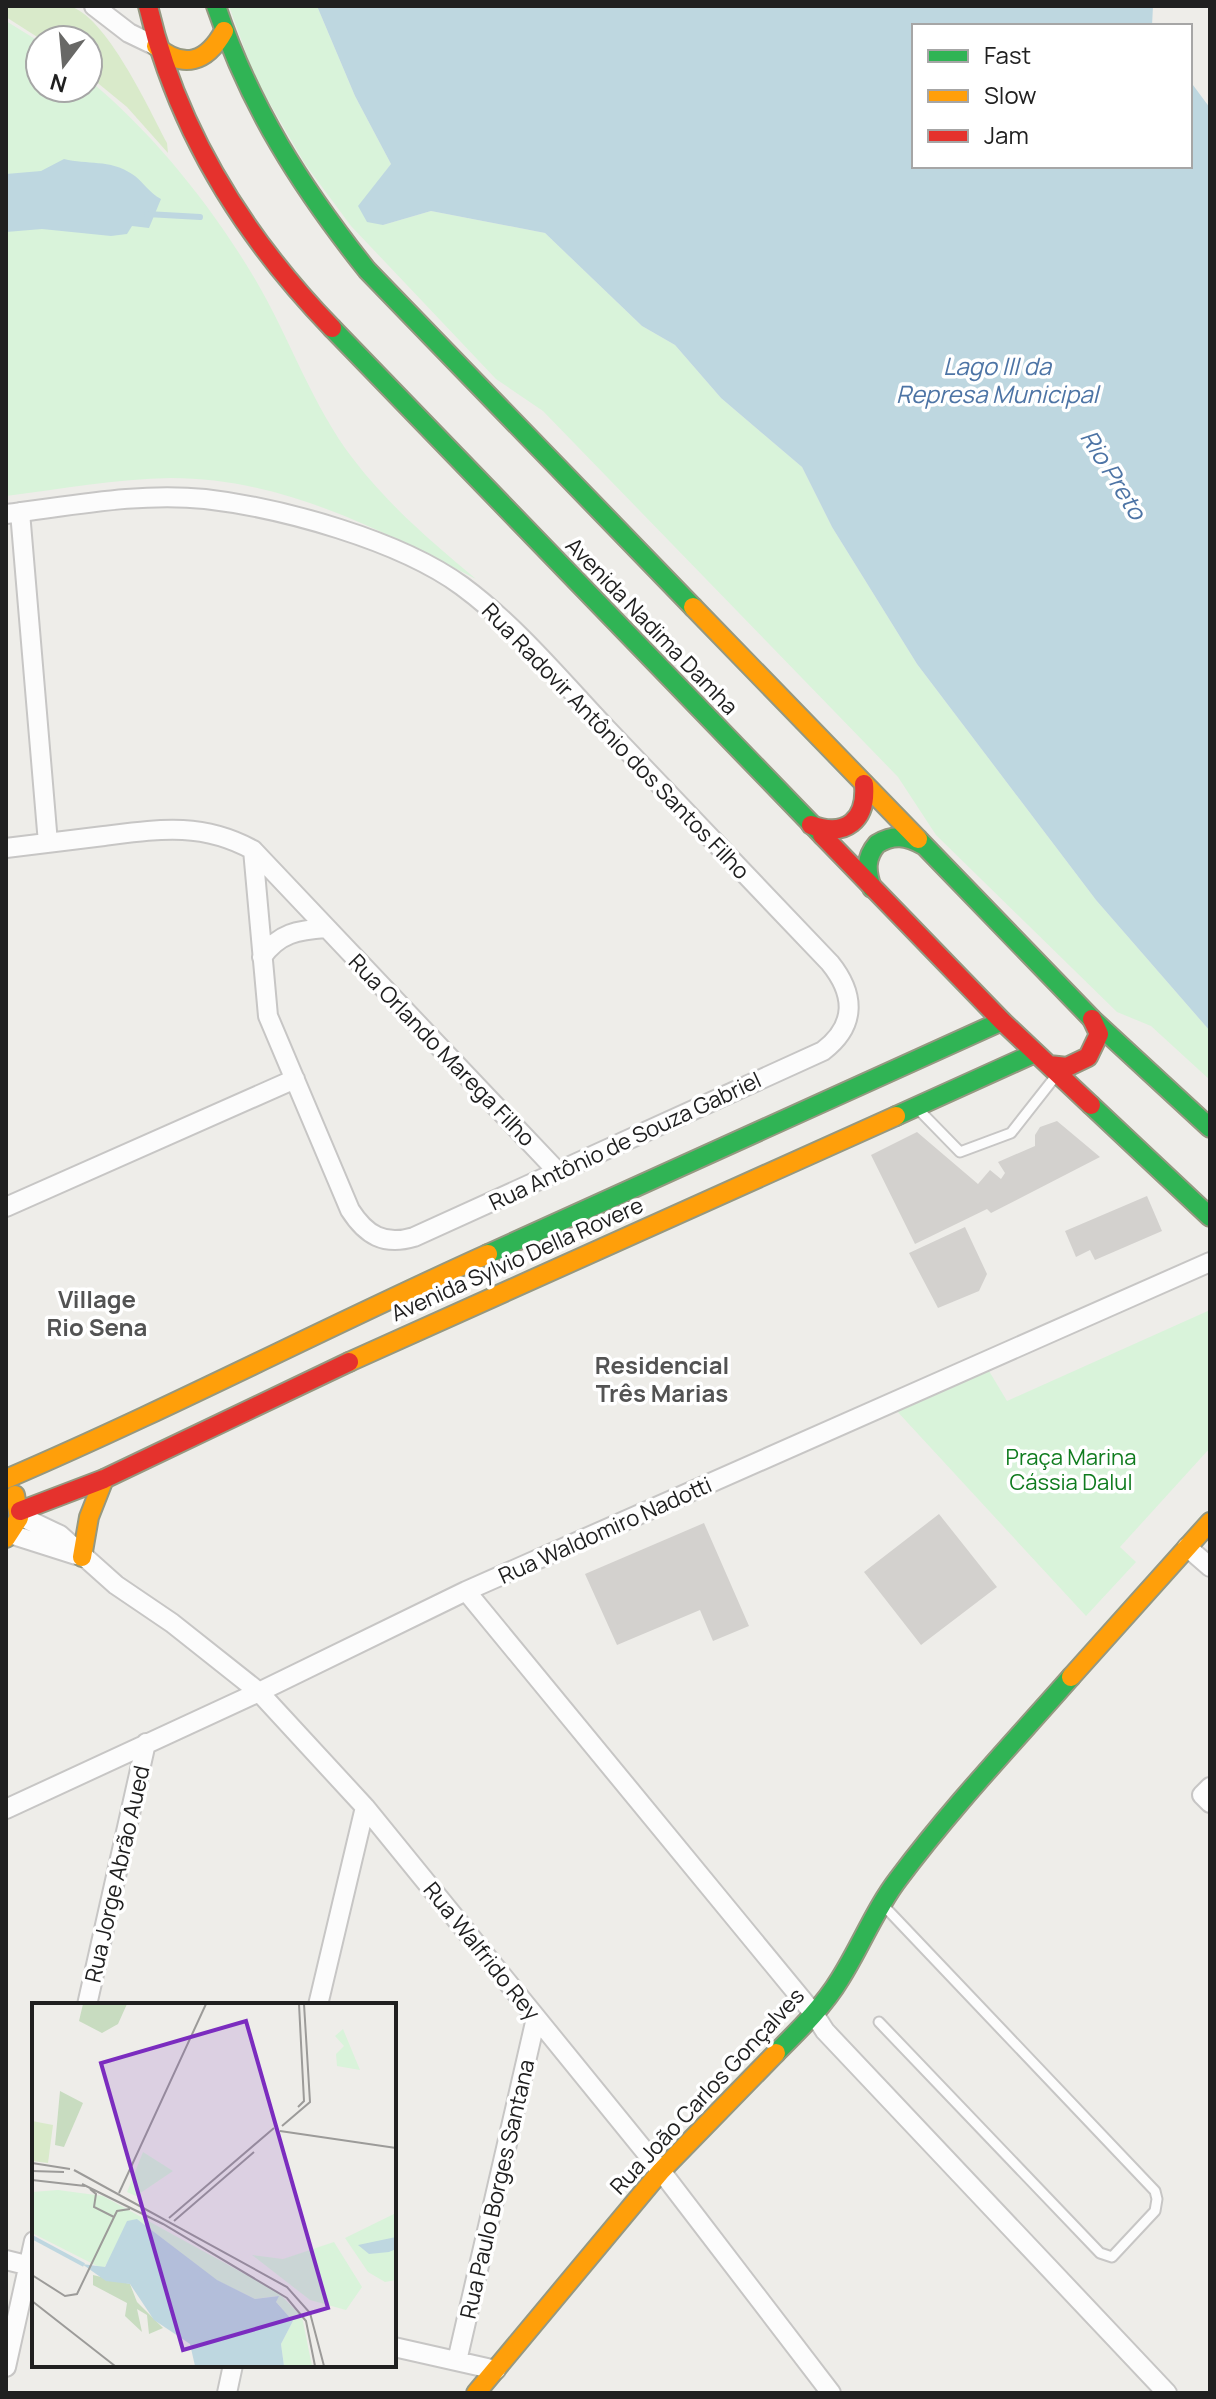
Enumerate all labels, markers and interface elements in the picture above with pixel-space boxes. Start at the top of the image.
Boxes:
north arrow [24,24,104,104]
legend [912,24,1192,168]
text: Fast [984,38,1031,71]
text: N [47,67,70,100]
text: Slow [984,78,1037,111]
text: Jam [984,118,1029,151]
water label: Lago III da Represa Municipal [896,349,1101,410]
water label: Rio Preto [1074,423,1155,527]
street label: Avenida Nadima Damha [559,531,745,721]
street label: Rua Radovir Antônio dos Santos Filho [476,596,756,886]
street label: Rua Orlando Marega Filho [342,947,542,1153]
street label: Rua Antônio de Souza Gabriel [484,1065,766,1217]
street label: Avenida Sylvio Della Rovere [386,1190,648,1328]
district label: Village Rio Sena [47,1282,147,1343]
district label: Residencial Três Marias [595,1348,729,1409]
park label: Praça Marina Cássia Dalul [1006,1442,1136,1497]
street label: Rua Waldomiro Nadotti [494,1469,716,1591]
street label: Rua Jorge Abrão Aued [77,1763,157,1985]
street label: Rua Walfrido Rey [417,1876,547,2027]
street label: Rua João Carlos Gonçalves [603,1981,811,2201]
inset map [32,2003,396,2367]
street label: Rua Paulo Borges Santana [453,2056,541,2322]

